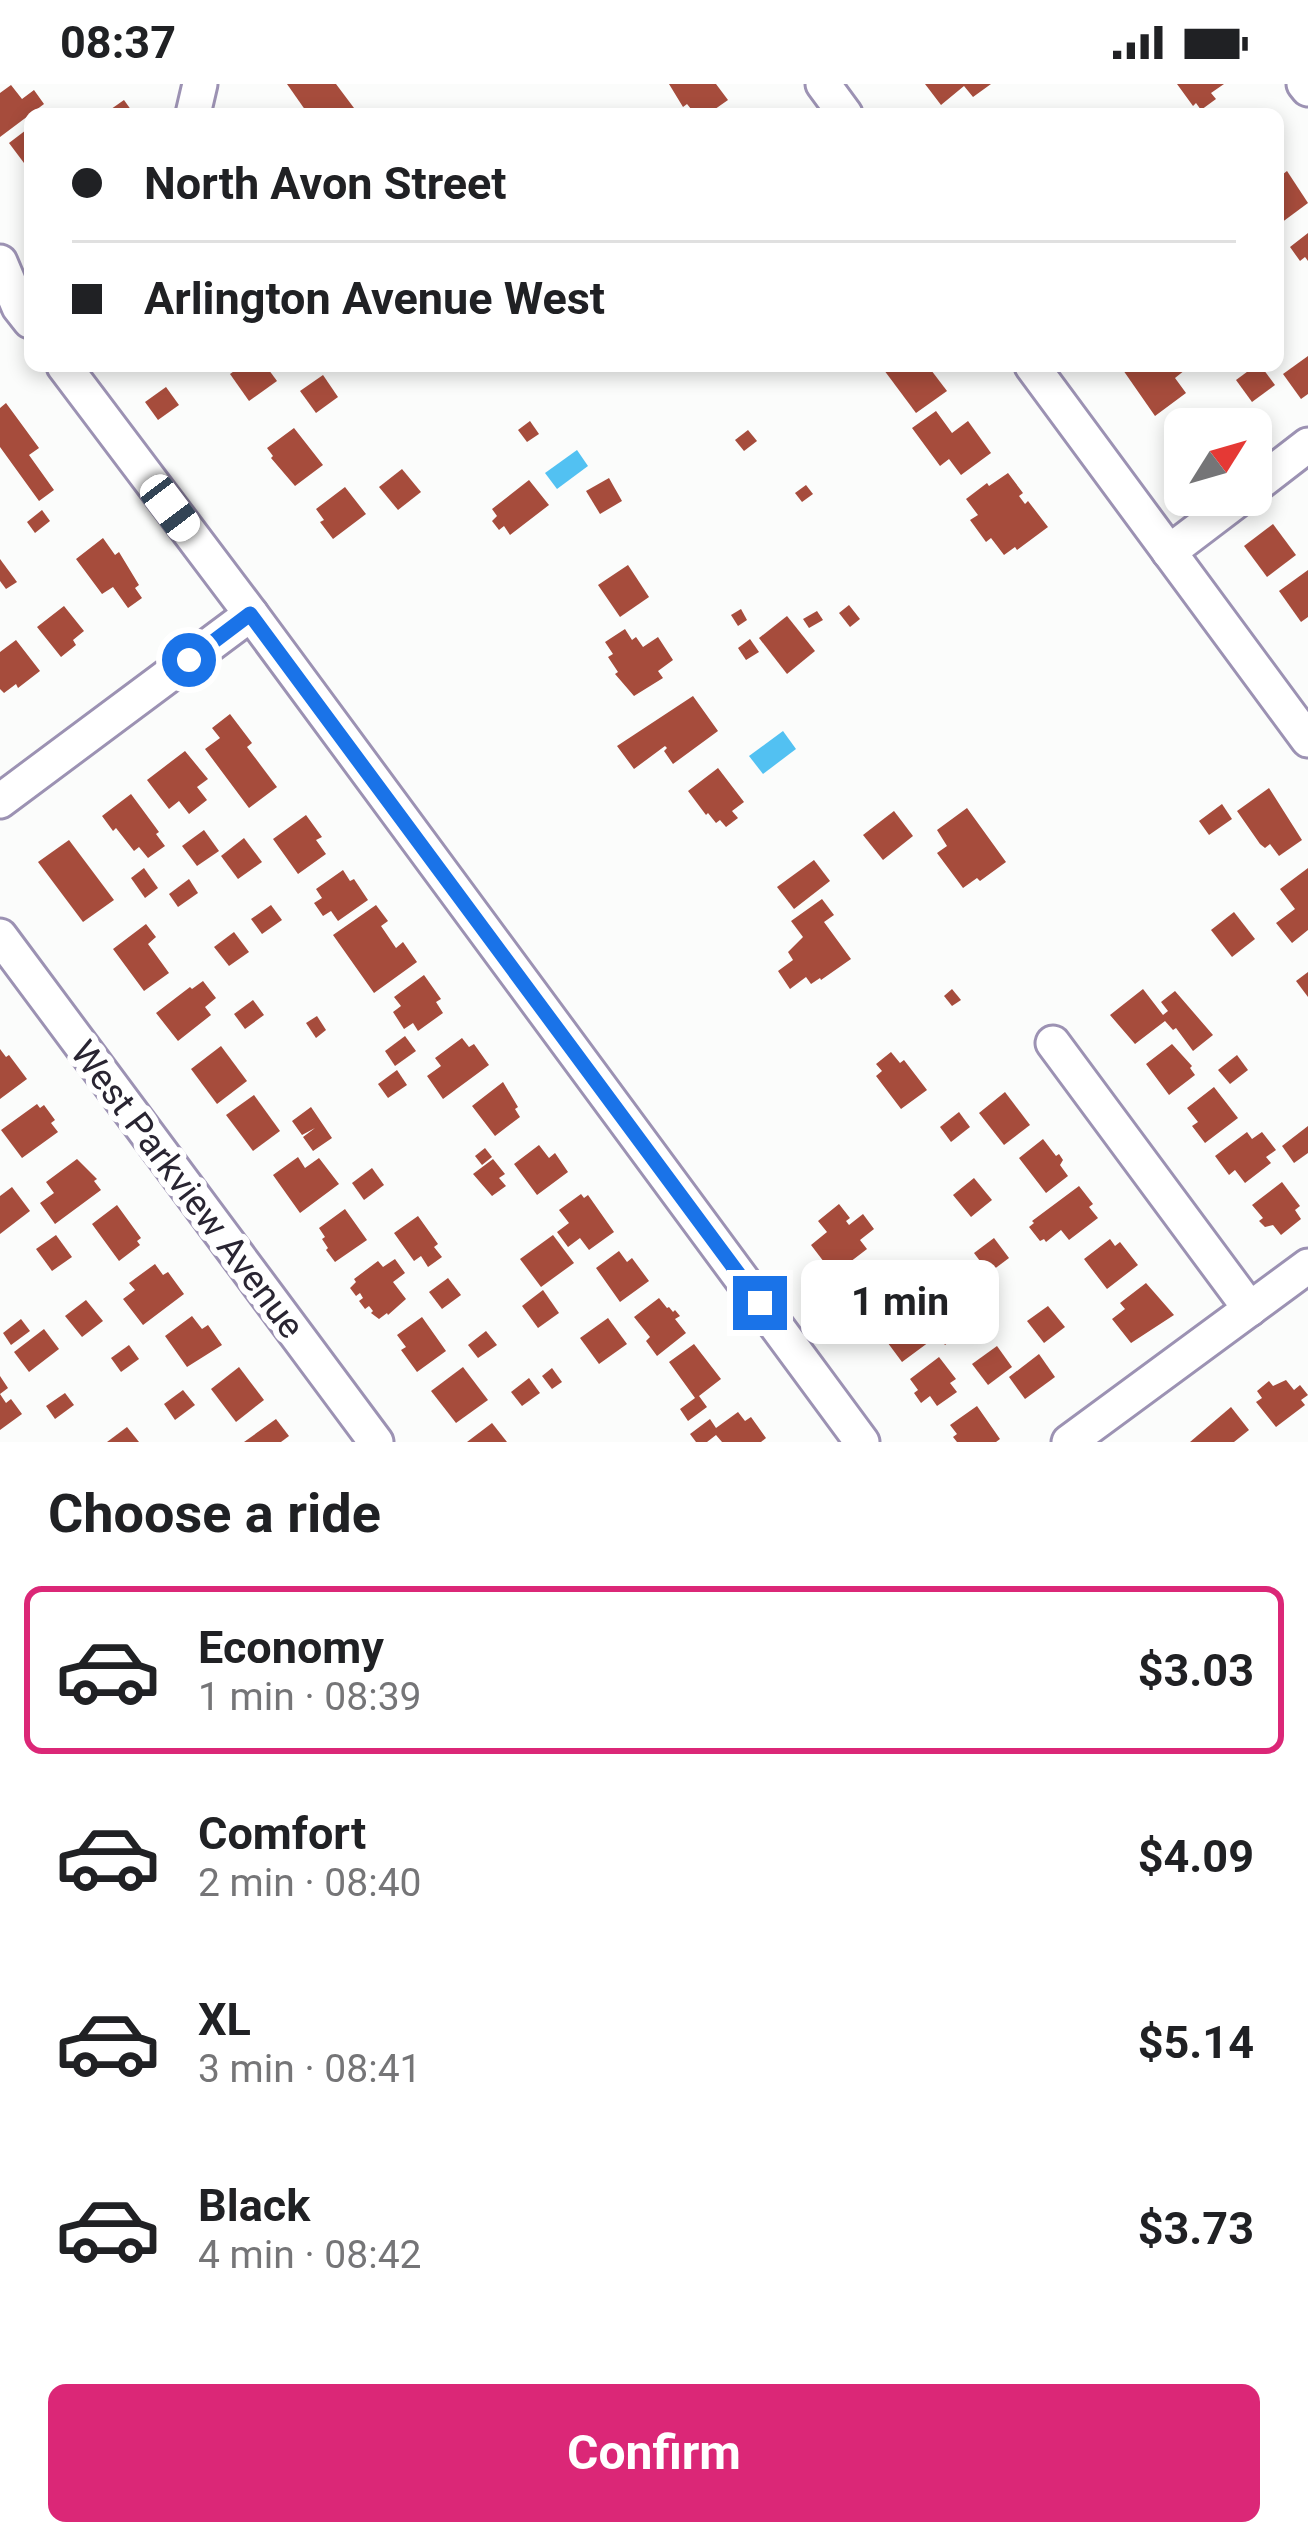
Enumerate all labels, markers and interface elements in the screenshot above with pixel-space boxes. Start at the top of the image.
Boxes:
text: 08:37 [60,16,176,69]
text: North Avon Street [144,157,507,210]
text: Arlington Avenue West [144,272,605,325]
north arrow [1164,408,1272,516]
map controls [1164,408,1272,516]
car [134,468,206,548]
route start [162,633,216,687]
street label: West Parkview Avenue [62,1033,313,1347]
callout: 1 min [802,1261,1000,1345]
route end [733,1276,787,1330]
text: 1 min [851,1279,949,1325]
text: Choose a ride [48,1482,381,1545]
icon: car [54,1616,162,1724]
text: Economy [198,1621,384,1674]
text: $3.03 [1138,1644,1254,1697]
text: 1 min · 08:39 [198,1674,421,1720]
icon: car [54,1802,162,1910]
text: Comfort [198,1807,366,1860]
text: $4.09 [1138,1830,1254,1883]
text: 2 min · 08:40 [198,1860,421,1906]
icon: car [54,1988,162,2096]
text: XL [198,1993,251,2046]
text: $5.14 [1138,2016,1254,2069]
text: 3 min · 08:41 [198,2046,421,2092]
icon: car [54,2174,162,2282]
text: Black [198,2179,310,2232]
text: $3.73 [1138,2202,1254,2255]
text: 4 min · 08:42 [198,2232,421,2278]
button: Confirm [48,2384,1260,2522]

